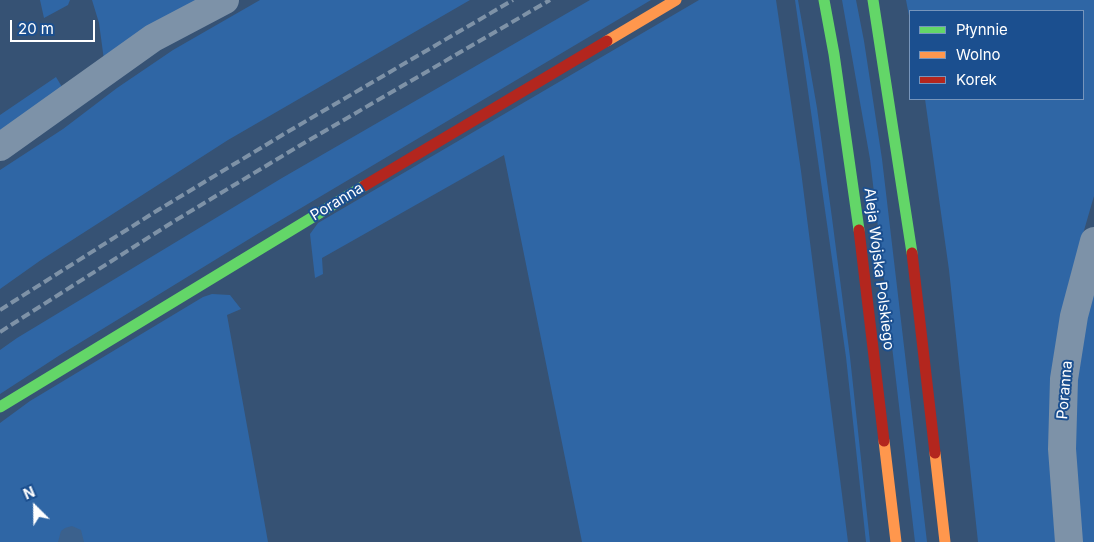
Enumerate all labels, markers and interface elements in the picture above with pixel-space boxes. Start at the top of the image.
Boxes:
scale bar [12,10,98,42]
legend [909,10,1084,100]
text: 20 m [18,19,54,38]
text: Płynnie [956,20,1008,39]
text: Wolno [956,45,1001,64]
text: Korek [956,70,997,89]
street label: Poranna [307,179,367,225]
street label: Aleja Wojska Polskiego [860,187,898,351]
street label: Poranna [1053,360,1077,420]
north arrow [10,482,60,532]
text: N [21,483,37,503]

